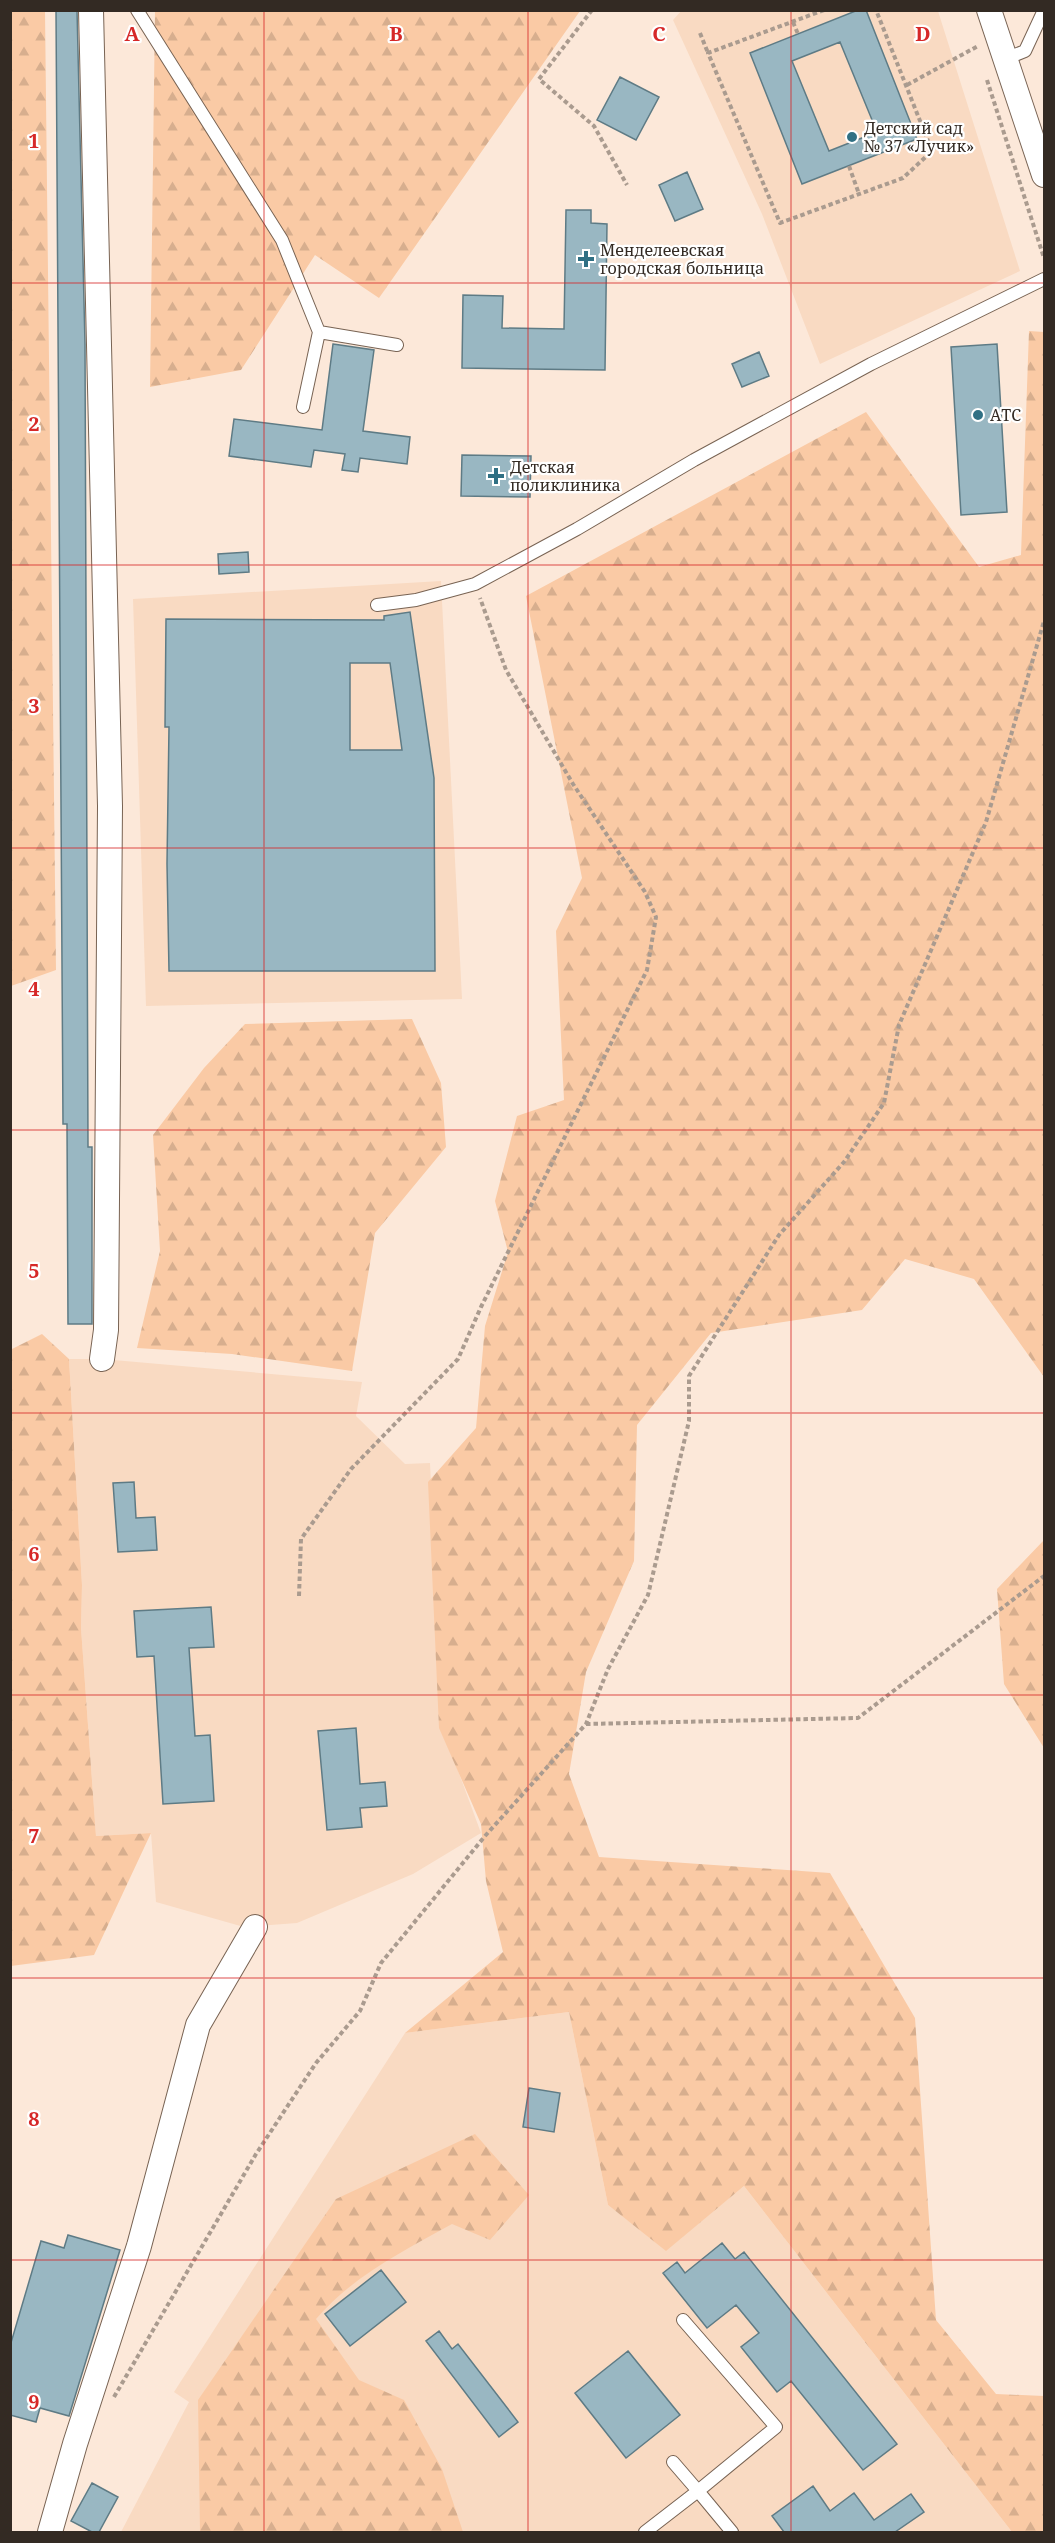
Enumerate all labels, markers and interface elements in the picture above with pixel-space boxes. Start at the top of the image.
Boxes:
text: A [124,20,140,47]
text: B [389,20,403,47]
text: C [652,20,666,47]
text: D [915,20,931,47]
place label: Детский сад № 37 «Лучик» [864,117,974,157]
text: 1 [28,127,40,154]
marker: Детский сад № 37 «Лучик» [845,130,859,144]
place label: Менделеевская городская больница [600,239,764,279]
marker: Менделеевская городская больница [577,250,595,268]
place label: АТС [990,404,1021,426]
marker: АТС [971,408,985,422]
text: 2 [28,410,40,437]
place label: Детская поликлиника [510,456,621,496]
marker: Детская поликлиника [487,467,505,485]
text: 3 [28,692,40,719]
text: 4 [28,975,40,1002]
text: 5 [28,1257,40,1284]
text: 6 [28,1540,40,1567]
text: 7 [28,1822,40,1849]
text: 8 [28,2105,40,2132]
text: 9 [28,2388,40,2415]

